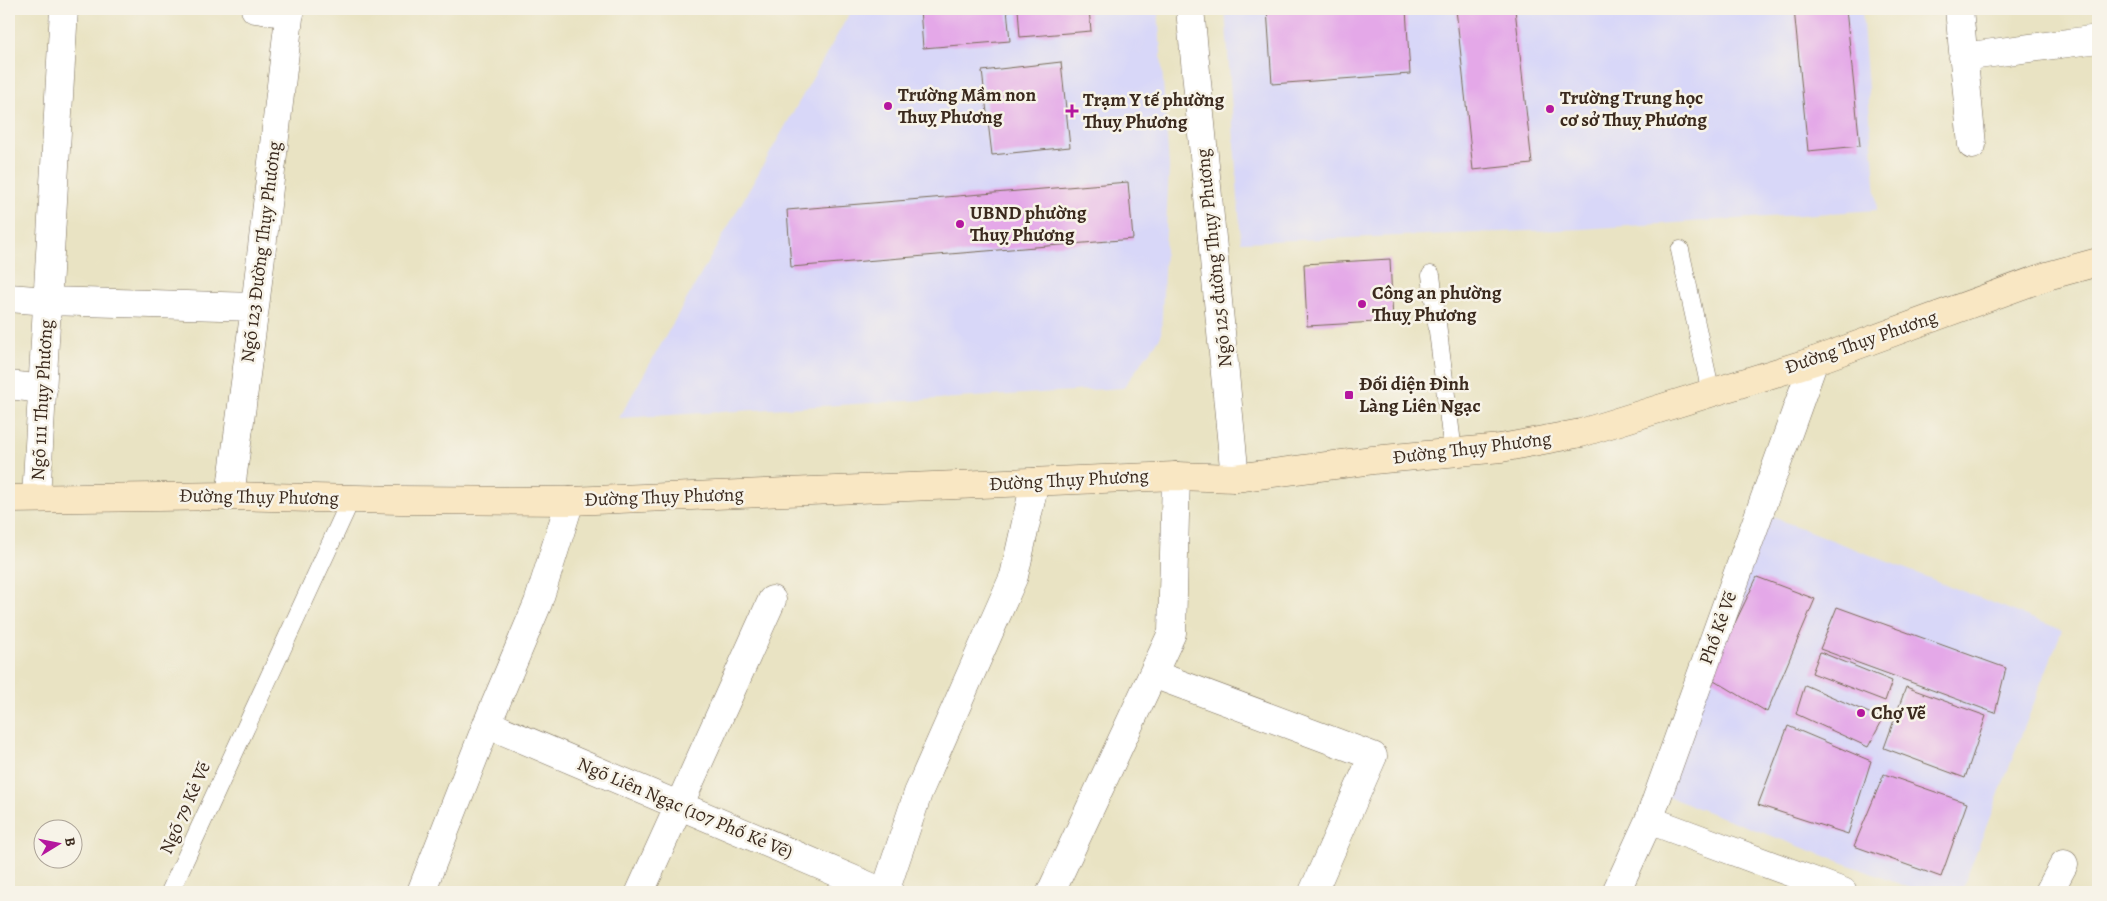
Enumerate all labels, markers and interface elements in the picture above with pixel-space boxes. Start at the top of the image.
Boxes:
place label: Trường Mầm non Thuỵ Phương [898,82,1036,130]
place label: Trường Trung học cơ sở Thuỵ Phương [1560,85,1707,133]
place label: Trạm Y tế phường Thuỵ Phương [1083,87,1224,135]
marker: Trường Mầm non Thuỵ Phương [882,100,894,112]
marker: Trường Trung học cơ sở Thuỵ Phương [1544,103,1556,115]
marker: Trạm Y tế phường Thuỵ Phương [1065,104,1079,118]
street label: Ngõ 123 Đường Thụy Phương [235,139,288,364]
street label: Ngõ 125 đường Thụy Phương [1190,147,1238,369]
place label: UBND phường Thuỵ Phương [970,200,1087,248]
marker: UBND phường Thuỵ Phương [954,218,966,230]
place label: Công an phường Thuỵ Phương [1372,280,1502,328]
marker: Công an phường Thuỵ Phương [1356,298,1368,310]
street label: Đường Thụy Phương [1781,304,1941,380]
street label: Ngõ 111 Thụy Phương [25,318,59,481]
place label: Đối diện Đình Làng Liên Ngạc [1359,371,1481,419]
marker: Đối diện Đình Làng Liên Ngạc [1343,389,1355,401]
street label: Đường Thụy Phương [1391,425,1553,471]
street label: Đường Thụy Phương [989,463,1150,497]
street label: Đường Thụy Phương [584,481,745,513]
street label: Đường Thụy Phương [179,483,340,511]
street label: Phố Kẻ Vẽ [1693,588,1743,668]
place label: Chợ Vẽ [1871,700,1926,726]
marker: Chợ Vẽ [1855,707,1867,719]
street label: Ngõ Liên Ngạc (107 Phố Kẻ Vẽ) [573,751,797,865]
street label: Ngõ 79 Kẻ Vẽ [153,758,217,858]
north arrow [32,818,82,868]
text: B [60,836,80,848]

